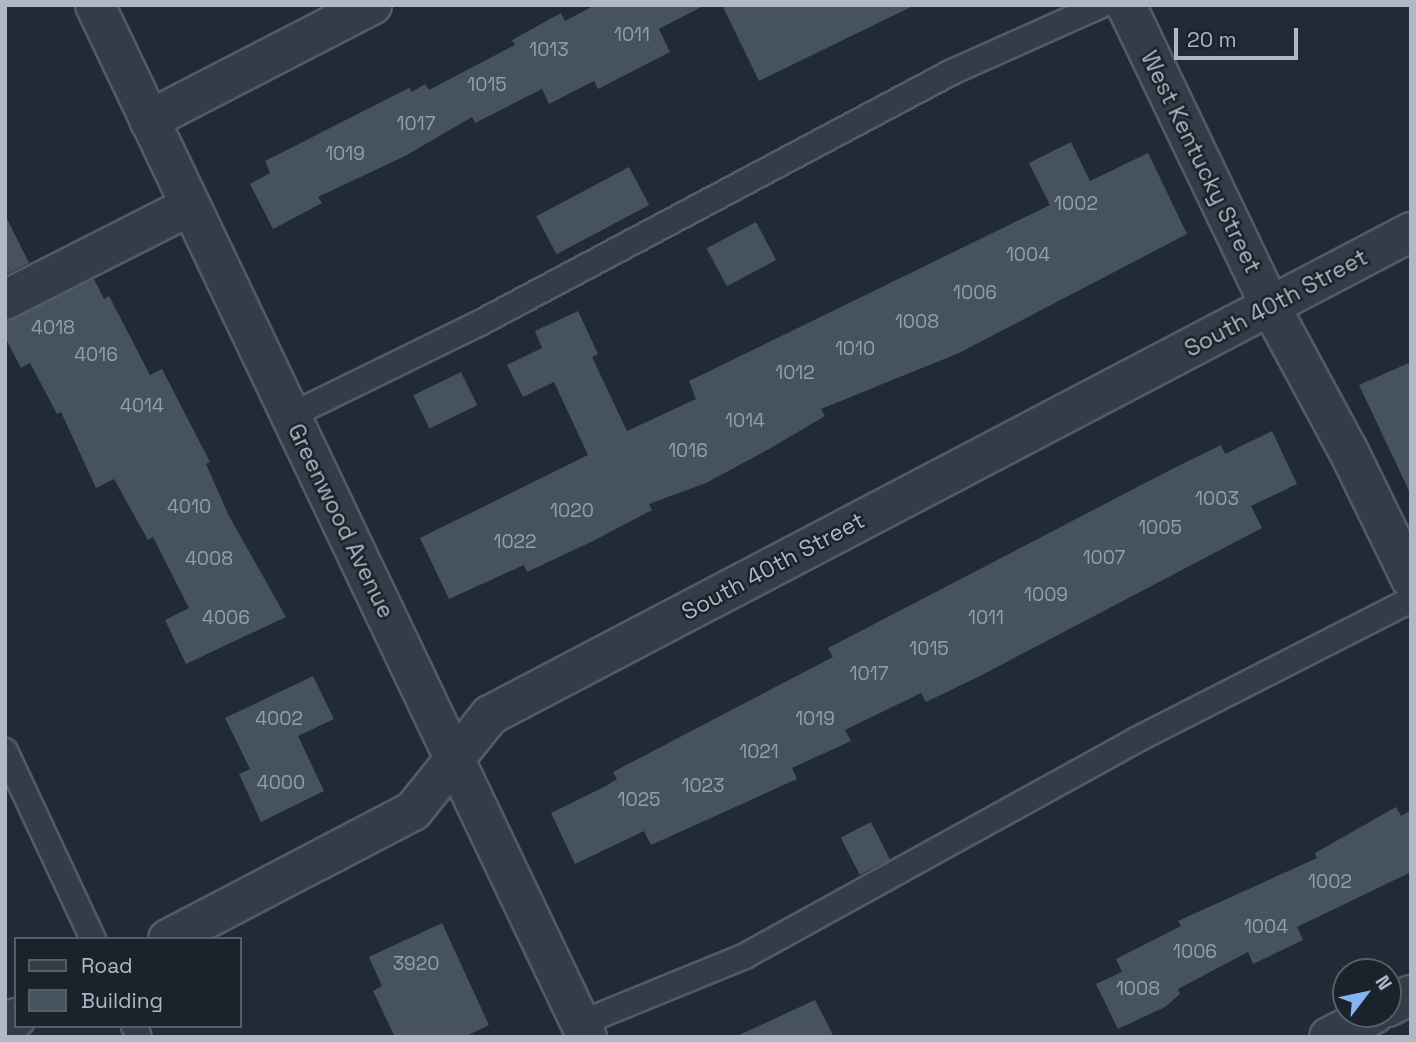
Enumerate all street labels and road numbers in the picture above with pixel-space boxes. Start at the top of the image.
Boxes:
street label: West Kentucky Street [1135,46,1267,278]
street label: South 40th Street [1180,243,1372,363]
street label: Greenwood Avenue [282,419,400,623]
street label: South 40th Street [677,506,869,626]

